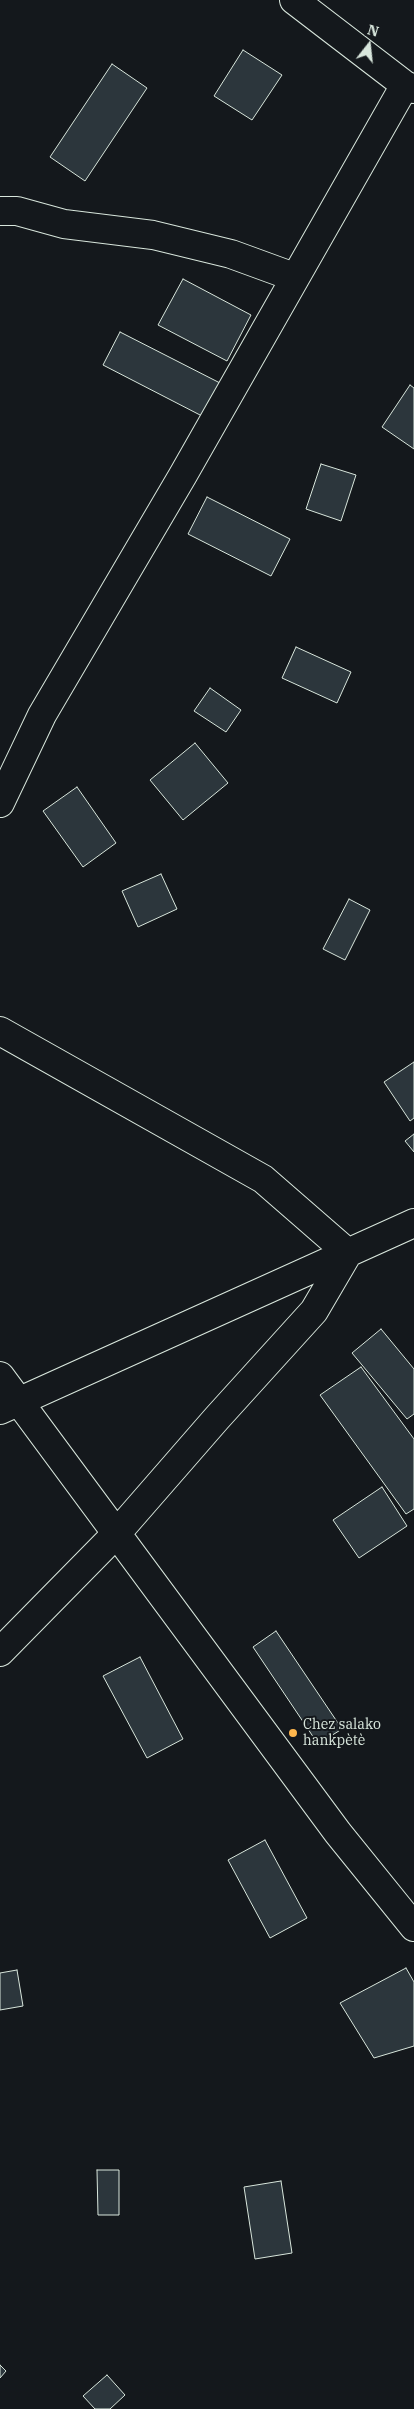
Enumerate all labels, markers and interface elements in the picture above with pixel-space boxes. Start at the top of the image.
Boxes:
north arrow [344,20,394,70]
text: N [365,20,381,41]
place label: Chez salako hankpètè [303,1717,381,1750]
marker: Chez salako hankpètè [287,1727,299,1739]

